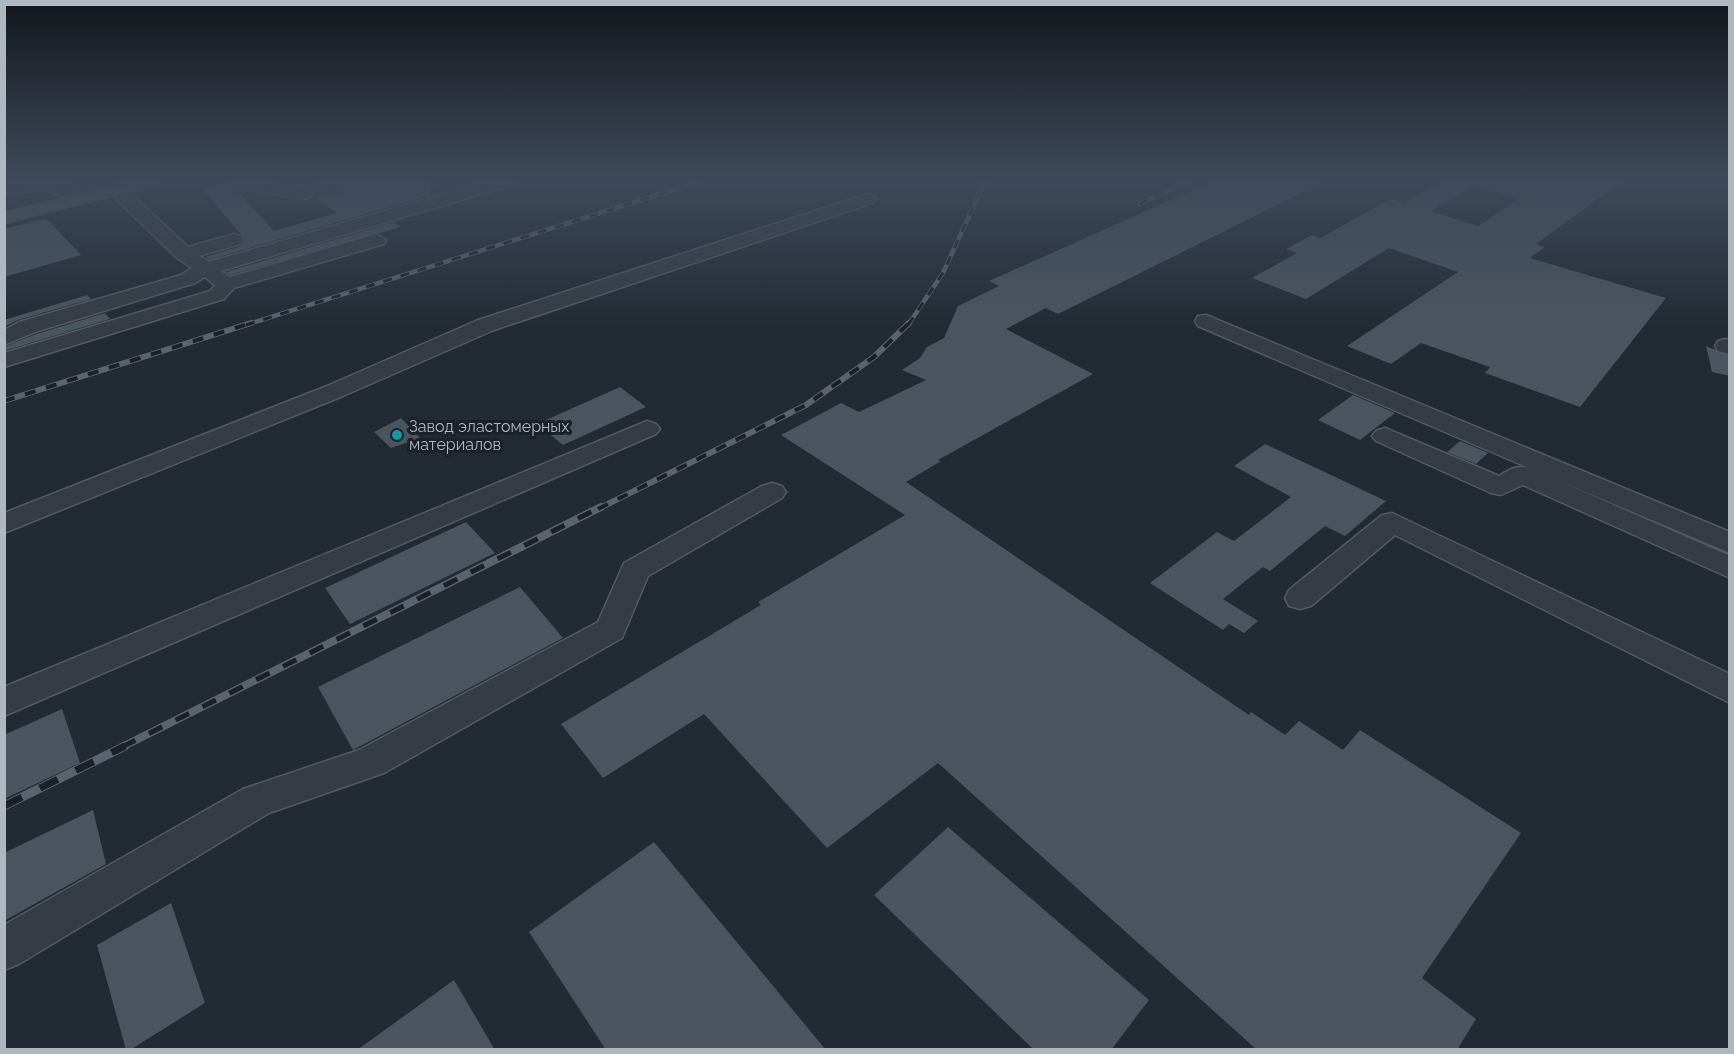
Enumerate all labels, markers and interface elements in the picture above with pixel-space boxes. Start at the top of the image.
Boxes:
place label: Завод эластомерных материалов [409,417,569,454]
marker: Завод эластомерных материалов [390,428,404,442]

